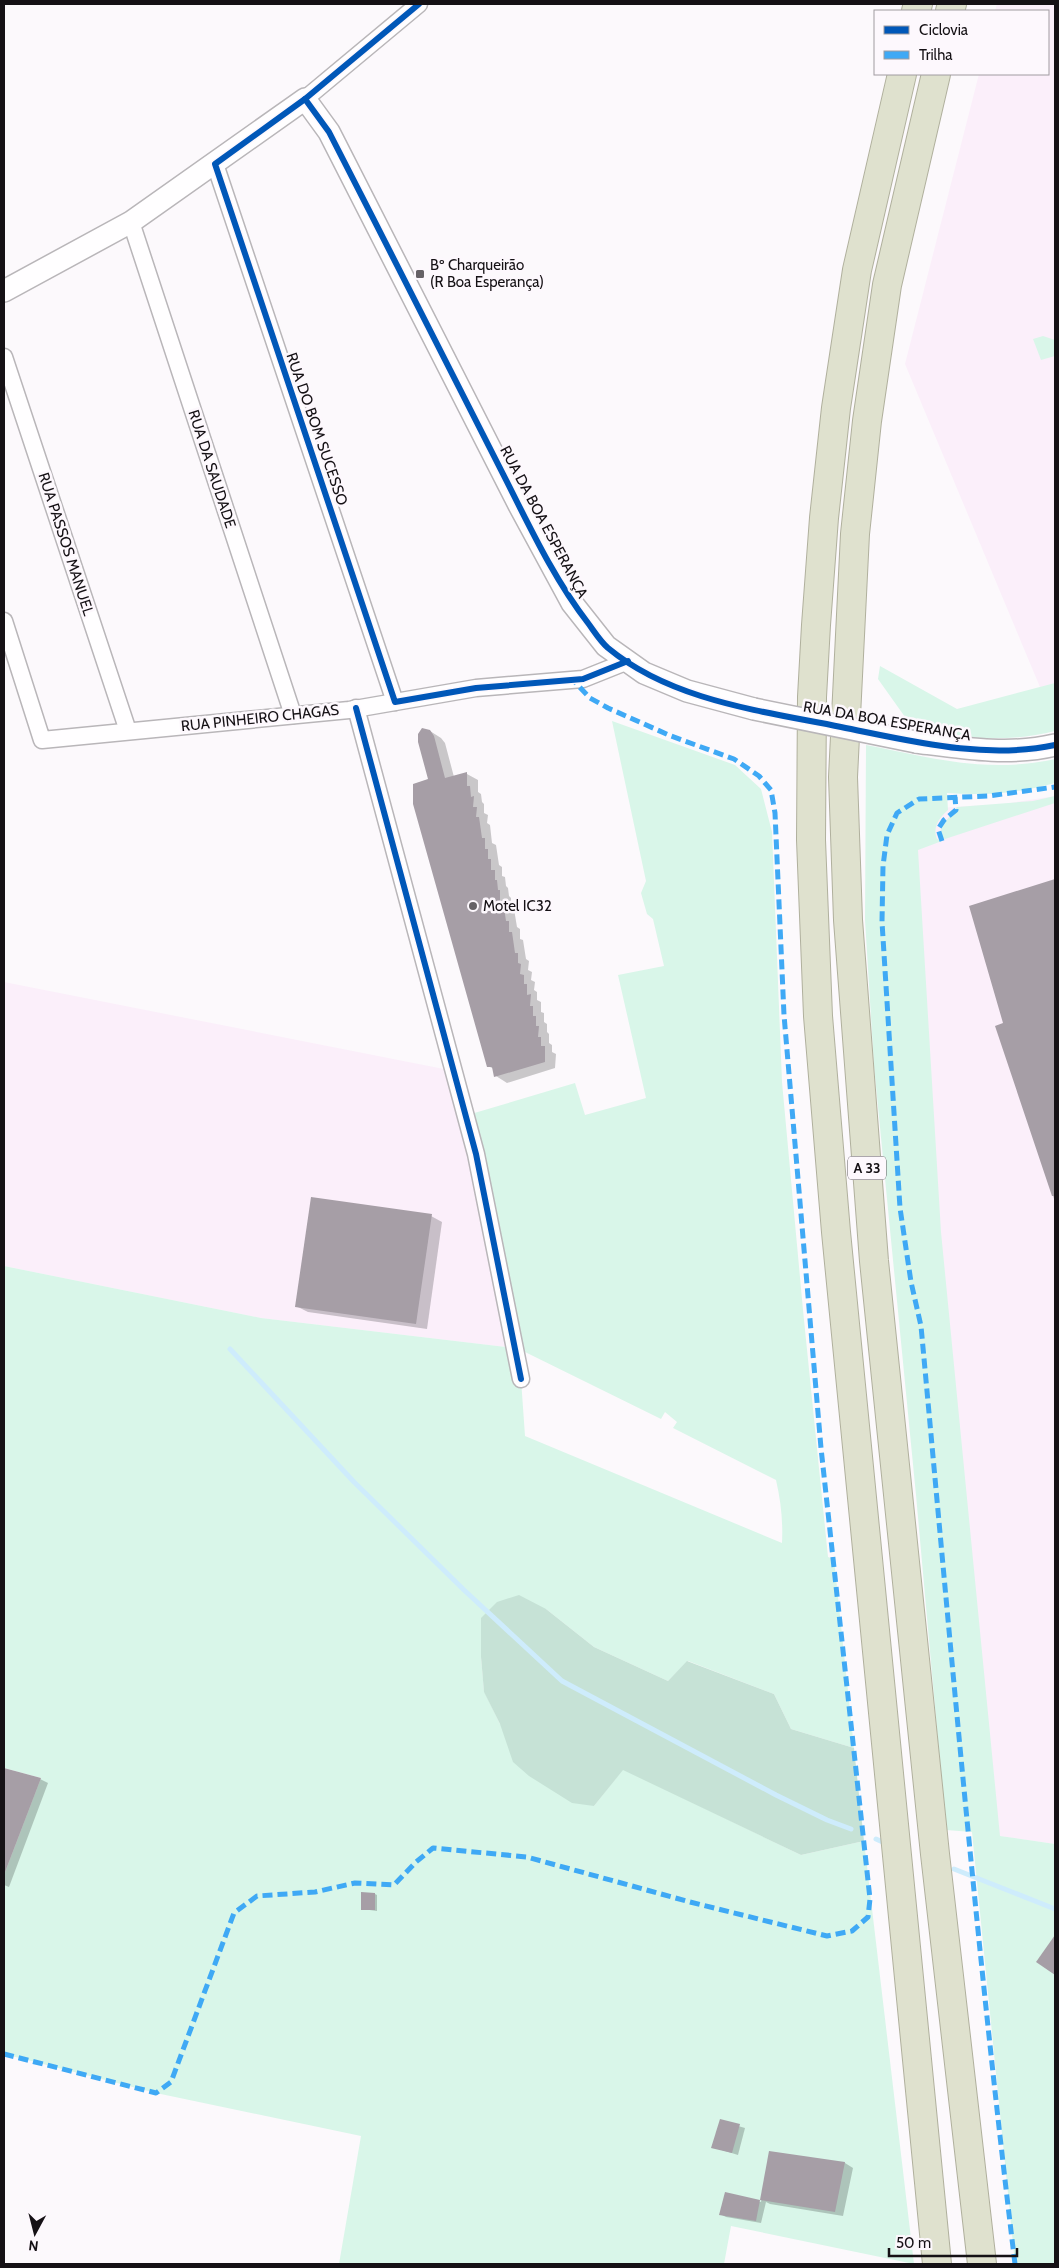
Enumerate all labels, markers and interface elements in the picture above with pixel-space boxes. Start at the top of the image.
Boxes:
legend [874,10,1049,75]
text: Ciclovia [919,21,969,39]
text: Trilha [919,46,953,64]
place label: Bº Charqueirão (R Boa Esperança) [430,256,544,291]
marker: Bº Charqueirão (R Boa Esperança) [414,268,426,280]
street label: RUA DO BOM SUCESSO [282,350,352,508]
street label: RUA DA SAUDADE [184,408,240,530]
street label: RUA DA BOA ESPERANÇA [496,443,592,602]
street label: RUA PASSOS MANUEL [34,470,98,618]
street label: RUA DA BOA ESPERANÇA [802,697,973,745]
street label: RUA PINHEIRO CHAGAS [180,701,340,735]
place label: Motel IC32 [483,897,552,915]
marker: Motel IC32 [467,900,479,912]
road number: A 33 [848,1156,886,1180]
north arrow [10,2208,60,2258]
scale bar [889,2226,1016,2258]
text: 50 m [896,2234,931,2252]
text: N [27,2236,39,2255]

